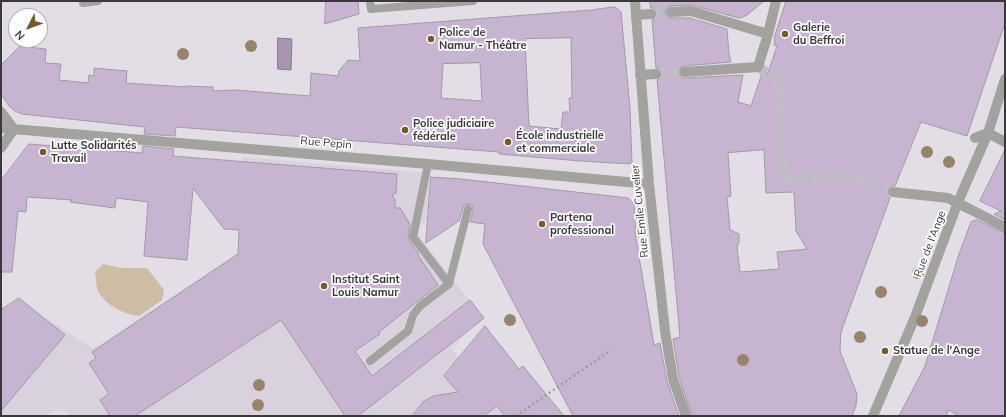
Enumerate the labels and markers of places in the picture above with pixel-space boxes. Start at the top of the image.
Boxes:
place label: Galerie du Beffroi [793,21,844,47]
place label: Police de Namur - Théâtre [439,26,526,52]
marker: Galerie du Beffroi [780,29,790,39]
marker: Police de Namur - Théâtre [426,34,436,44]
place label: Police judiciaire fédérale [413,117,494,143]
marker: Police judiciaire fédérale [400,125,410,135]
place label: École industrielle et commerciale [516,129,604,155]
marker: École industrielle et commerciale [503,137,513,147]
place label: Lutte Solidarités Travail [51,139,136,165]
marker: Lutte Solidarités Travail [38,147,48,157]
place label: Partena professional [550,211,614,237]
marker: Partena professional [537,219,547,229]
place label: Institut Saint Louis Namur [332,273,400,299]
marker: Institut Saint Louis Namur [319,281,329,291]
place label: Statue de l'Ange [893,344,980,358]
marker: Statue de l'Ange [880,346,890,356]

